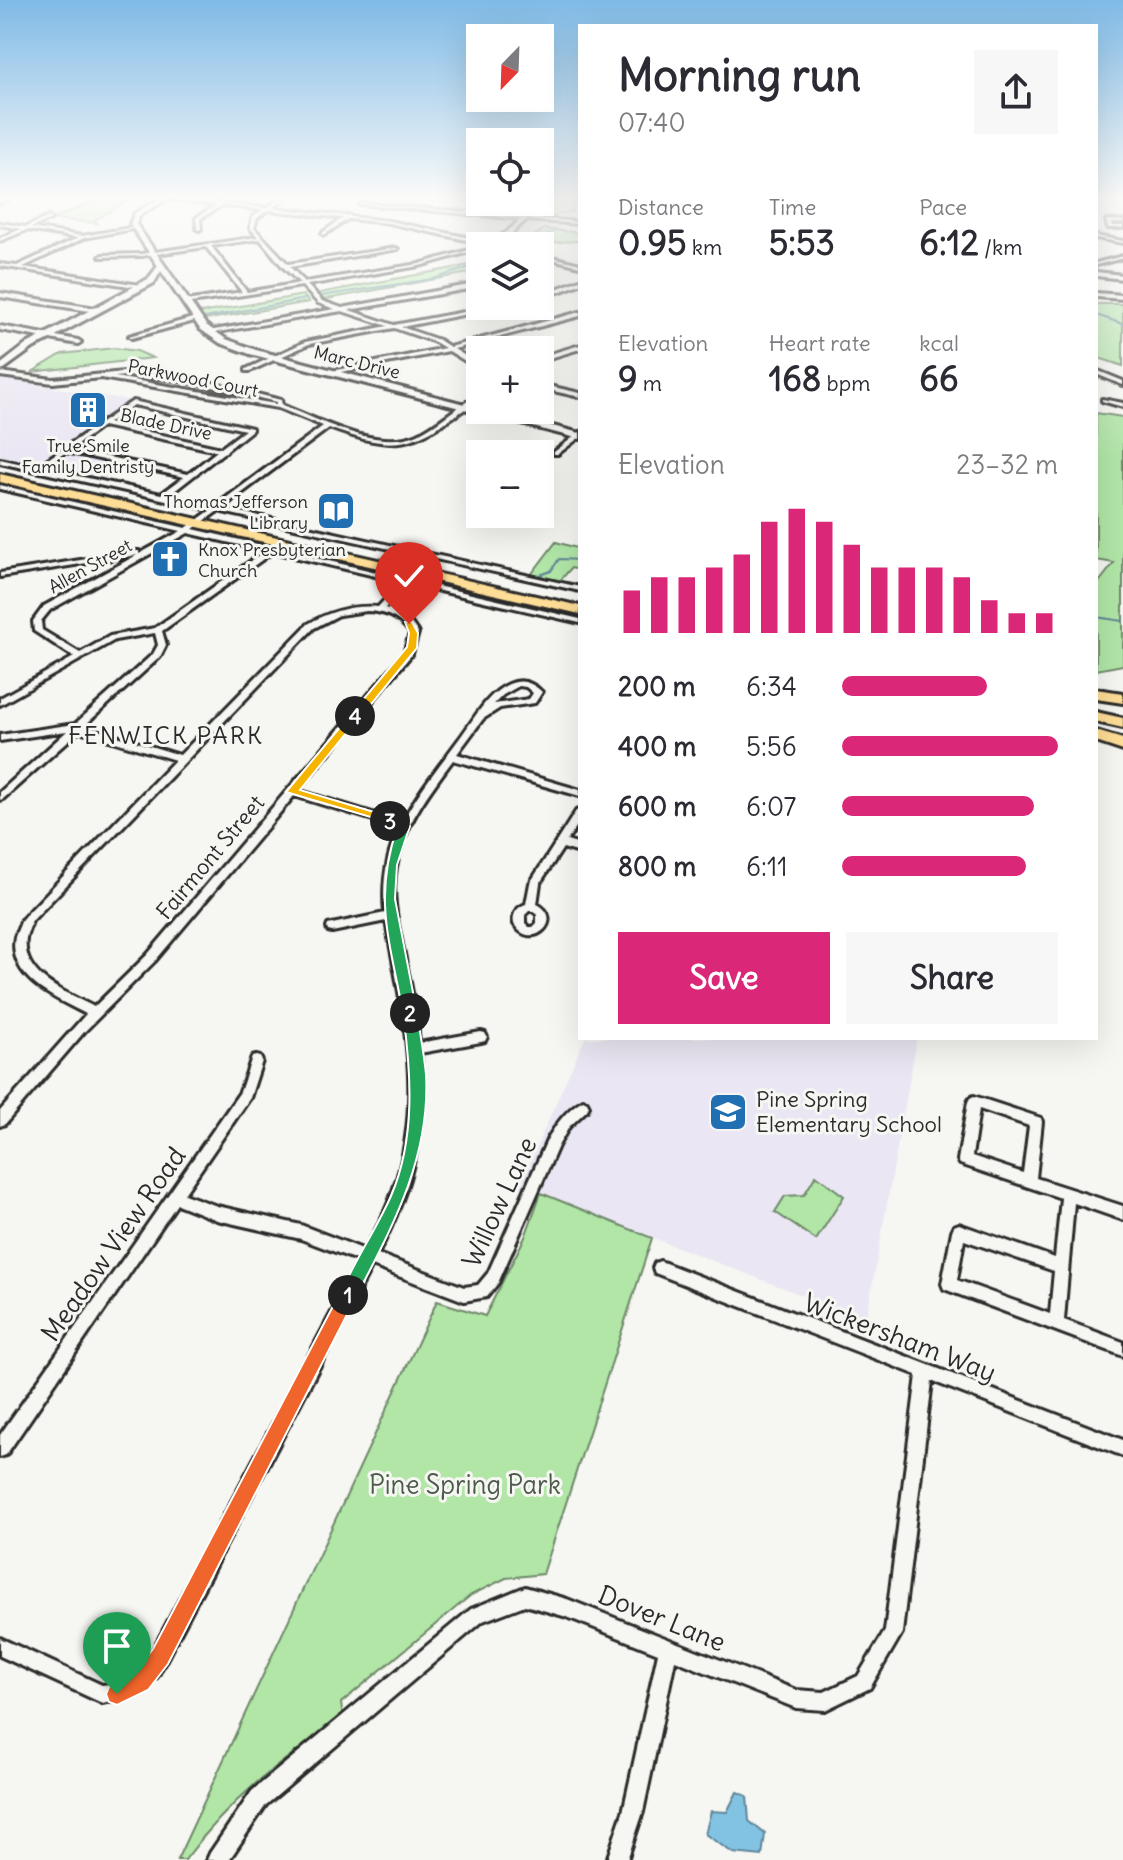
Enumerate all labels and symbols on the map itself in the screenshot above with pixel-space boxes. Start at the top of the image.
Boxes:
north arrow [466,24,554,112]
street label: Marc Drive [312,340,402,384]
street label: Parkwood Court [126,354,260,402]
building icon: True Smile Family Dentristy [67,389,109,431]
street label: Blade Drive [118,403,214,445]
place label: True Smile Family Dentristy [22,434,154,478]
place label: Thomas Jefferson Library [164,490,308,534]
library icon: Thomas Jefferson Library [315,490,357,532]
street label: Allen Street [44,534,136,598]
church icon: Knox Presbyterian Church [149,538,191,580]
place label: Knox Presbyterian Church [198,538,346,582]
pin [375,542,443,624]
pin: 4 [335,696,375,736]
district label: FENWICK PARK [68,720,264,750]
street label: Fairmont Street [150,789,270,925]
pin: 3 [370,801,410,841]
pin: 2 [390,993,430,1033]
place label: Pine Spring Elementary School [756,1085,942,1138]
school or university icon: Pine Spring Elementary School [707,1091,749,1133]
street label: Willow Lane [454,1131,544,1273]
street label: Meadow View Road [34,1140,192,1348]
pin: 1 [328,1275,368,1315]
street label: Wickersham Way [799,1285,1001,1389]
park label: Pine Spring Park [369,1468,561,1501]
street label: Dover Lane [594,1578,730,1658]
pin [83,1612,151,1694]

